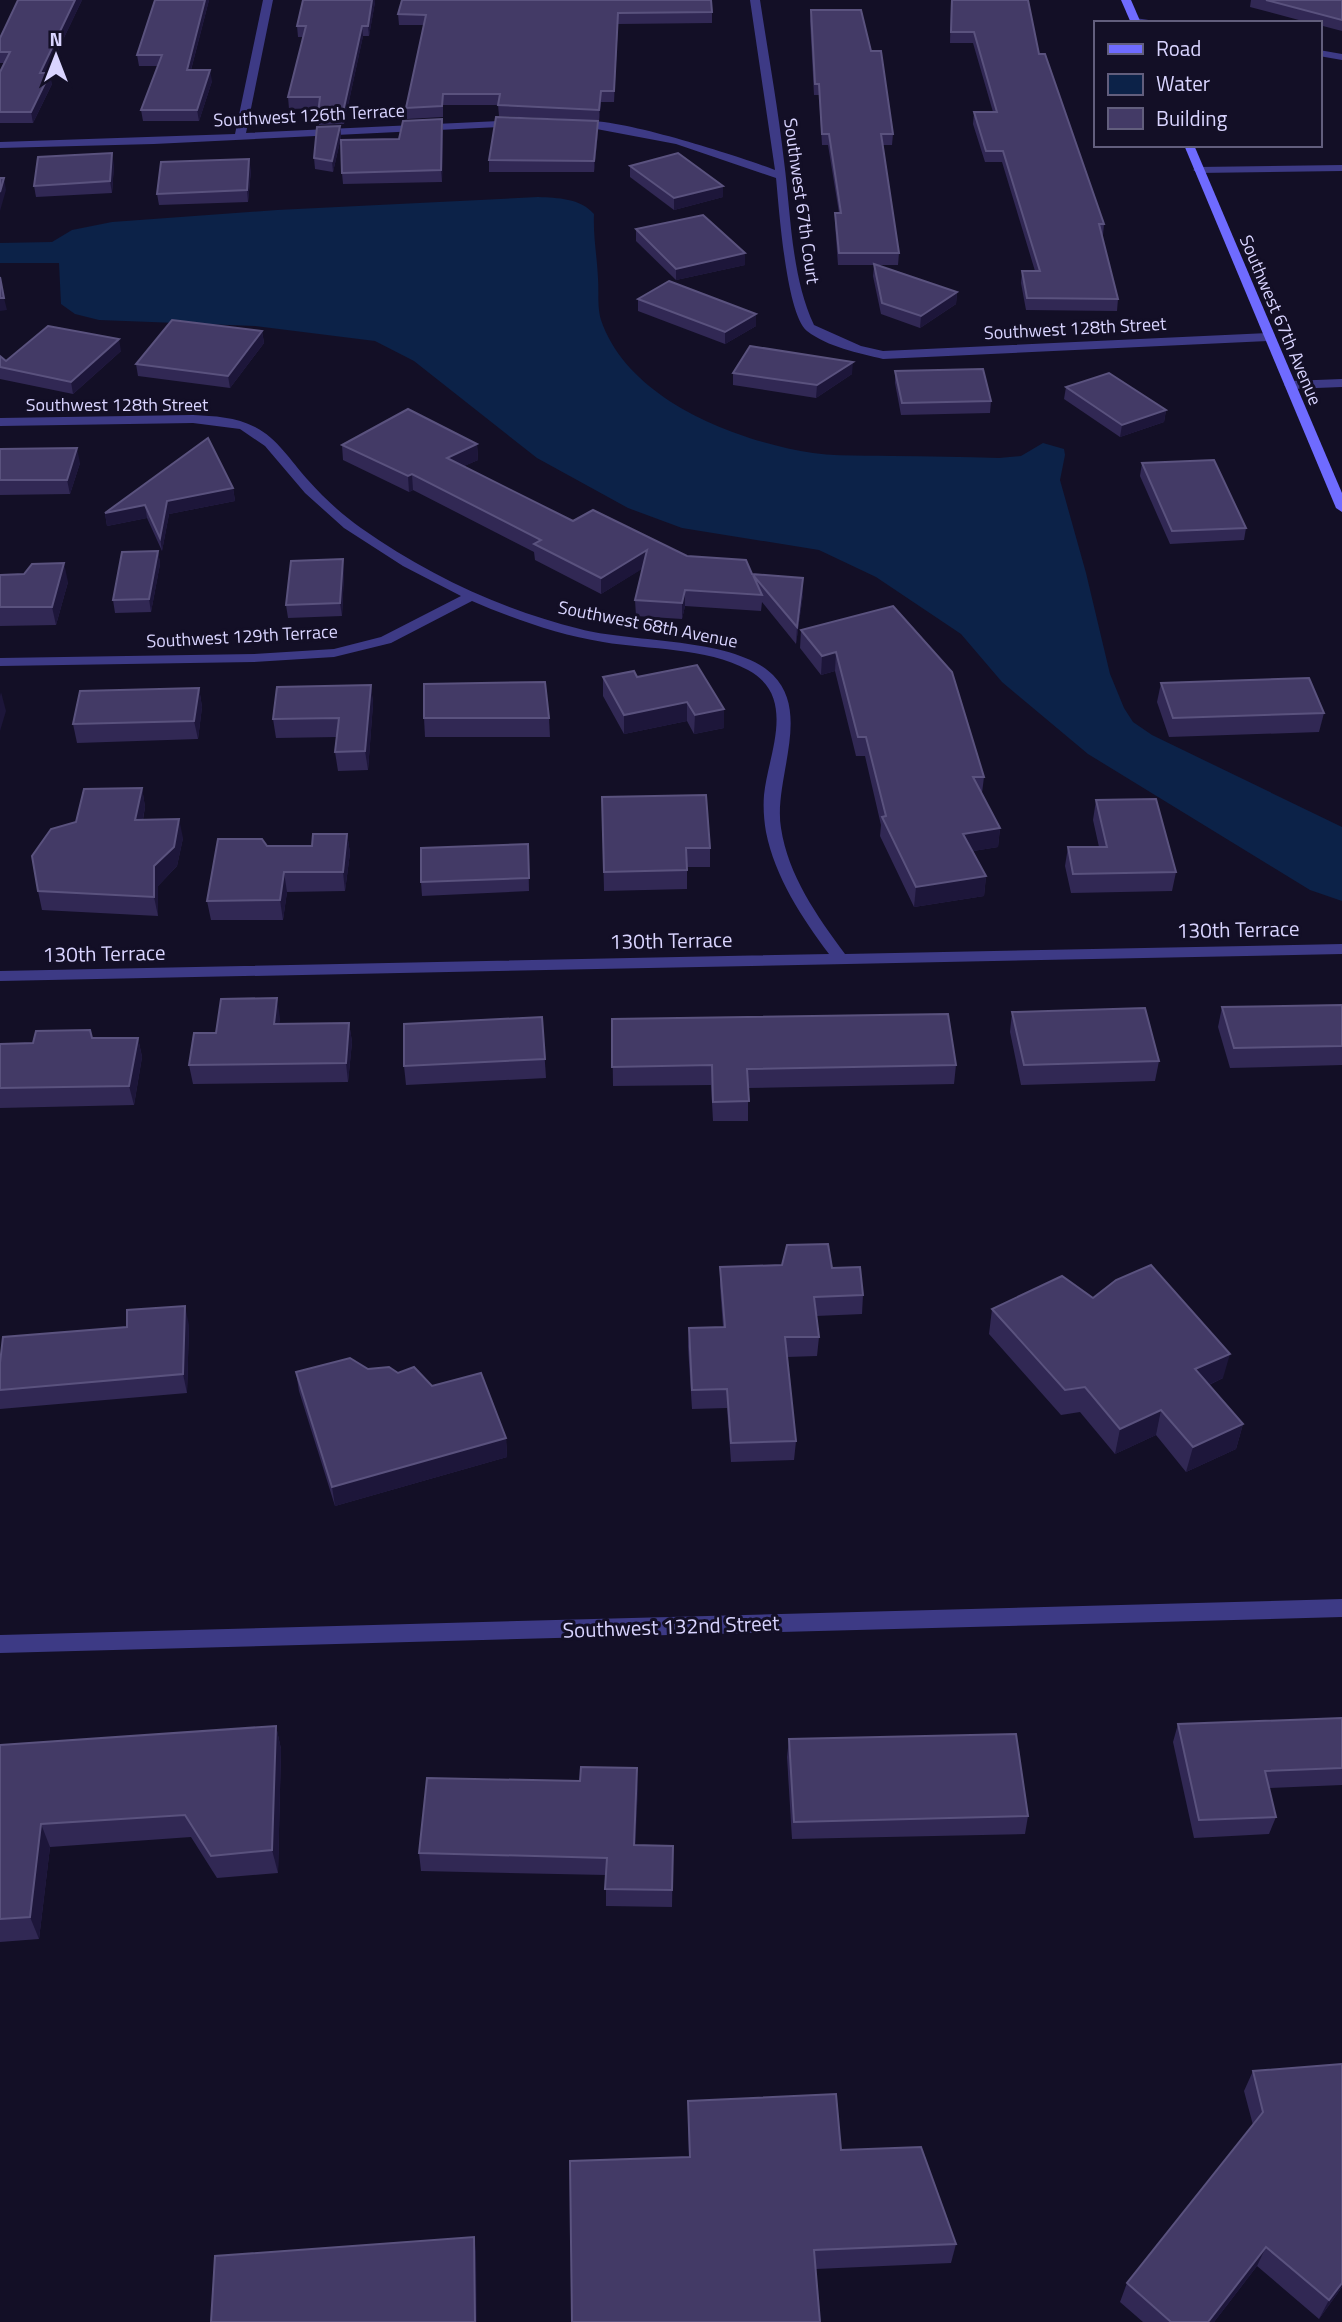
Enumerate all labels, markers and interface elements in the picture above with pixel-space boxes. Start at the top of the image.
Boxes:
north arrow [21,21,91,91]
legend [1094,21,1321,147]
text: N [49,24,63,53]
text: Road [1156,32,1201,64]
text: Water [1156,67,1210,99]
street label: Southwest 126th Terrace [213,97,405,133]
text: Building [1156,102,1228,134]
street label: Southwest 67th Court [777,116,827,286]
street label: Southwest 67th Avenue [1233,231,1329,409]
street label: Southwest 128th Street [983,310,1168,346]
street label: Southwest 128th Street [26,391,209,418]
street label: Southwest 68th Avenue [556,593,740,655]
street label: Southwest 129th Terrace [146,618,338,654]
street label: 130th Terrace [1176,912,1300,946]
street label: 130th Terrace [609,923,733,957]
street label: 130th Terrace [42,936,166,970]
street label: Southwest 132nd Street [562,1606,781,1646]

